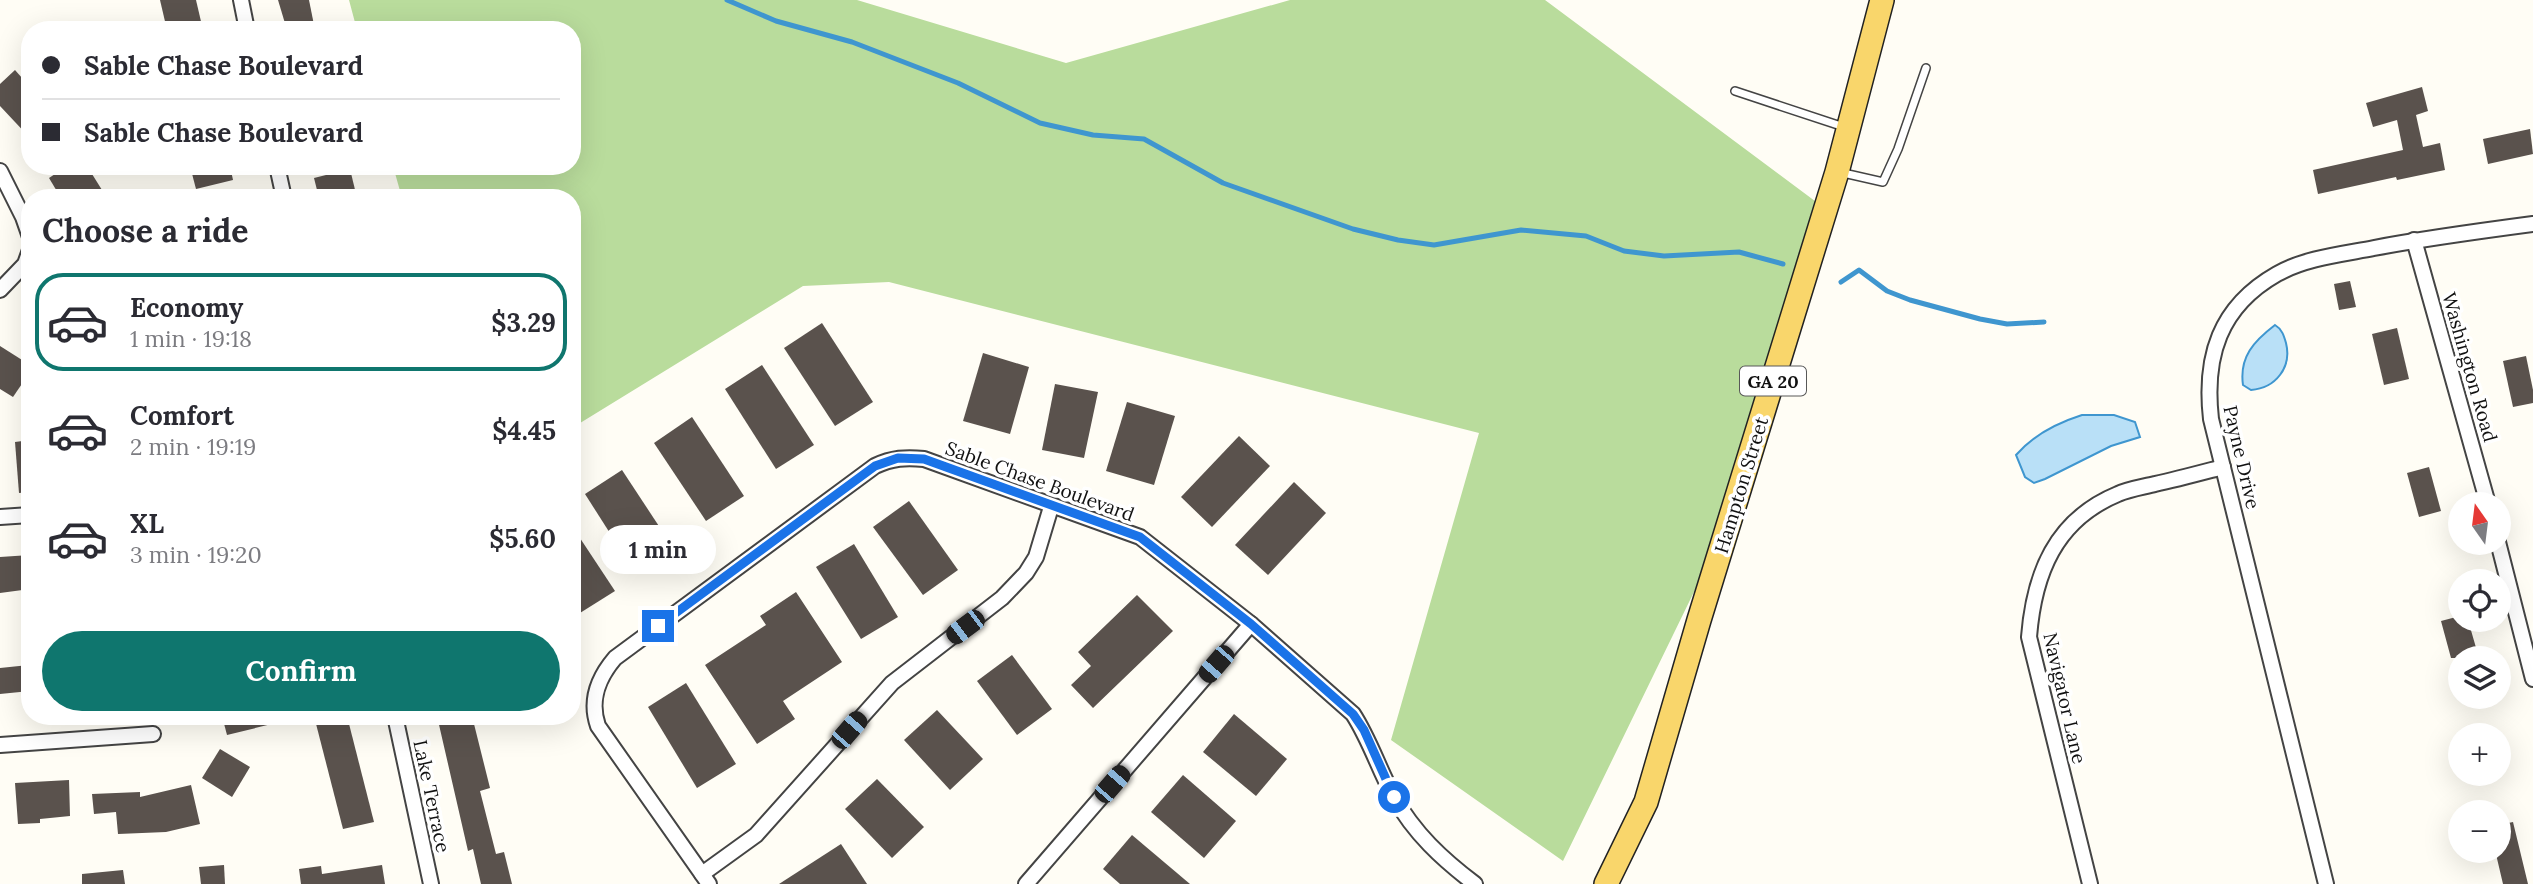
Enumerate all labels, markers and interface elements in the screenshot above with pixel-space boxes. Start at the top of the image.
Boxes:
text: Sable Chase Boulevard [84,49,363,82]
text: Sable Chase Boulevard [84,116,363,149]
text: Choose a ride [42,210,249,251]
street label: Washington Road [2437,289,2503,445]
icon: car [46,291,109,354]
text: Economy [130,291,243,324]
text: $3.29 [491,306,556,339]
text: 1 min · 19:18 [130,324,252,353]
road number: GA 20 [1740,366,1806,396]
icon: car [46,399,109,462]
text: Comfort [130,399,234,432]
street label: Payne Drive [2218,403,2266,511]
street label: Hampton Street [1709,413,1773,556]
text: $4.45 [492,414,556,447]
text: 2 min · 19:19 [130,432,256,461]
street label: Sable Chase Boulevard [942,436,1138,526]
north arrow [2448,492,2511,555]
map controls [2448,492,2511,863]
icon: car [46,507,109,570]
text: XL [130,507,164,540]
text: $5.60 [489,522,556,555]
callout: 1 min [600,524,716,574]
text: 1 min [629,535,687,564]
text: 3 min · 19:20 [130,540,262,569]
button: locate [2448,569,2511,632]
car [942,606,989,648]
route end [642,610,674,642]
street label: Navigator Lane [2038,630,2092,766]
button: Confirm [42,631,560,711]
car [1195,641,1238,687]
button: layers [2448,646,2511,709]
car [828,707,871,753]
button: + [2448,723,2511,786]
street label: Lake Terrace [408,737,456,855]
car [1091,761,1134,807]
route start [1378,781,1410,813]
button: − [2448,800,2511,863]

